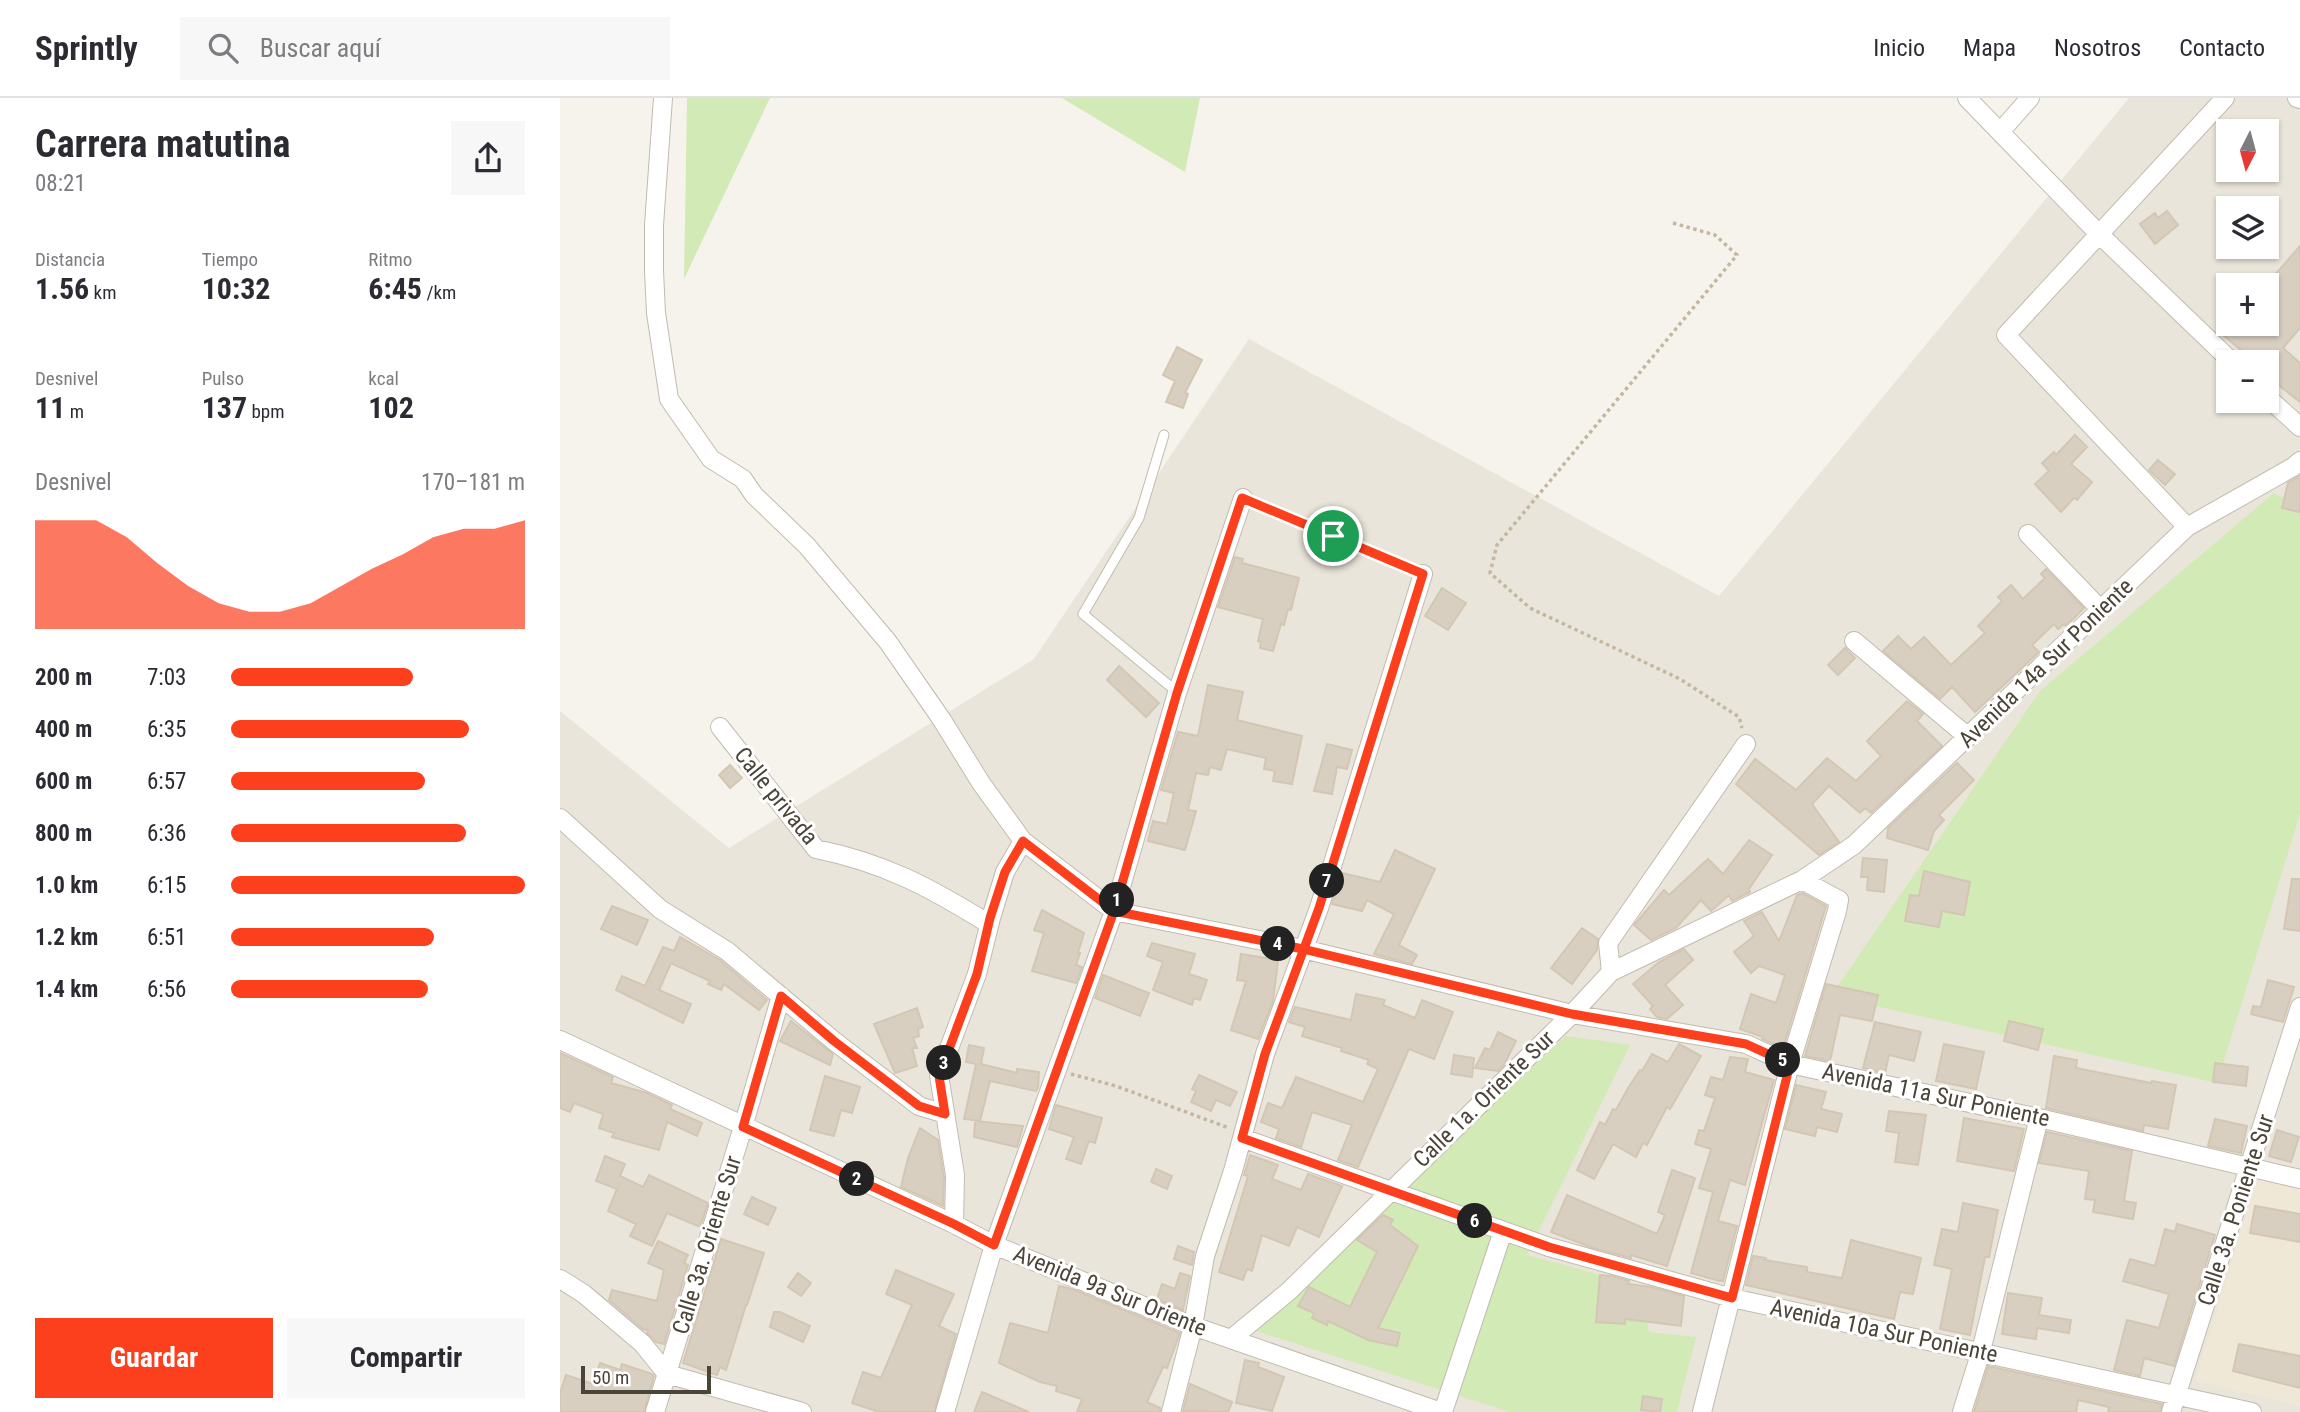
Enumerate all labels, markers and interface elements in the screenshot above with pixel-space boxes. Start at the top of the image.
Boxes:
search box [180,17,670,80]
text: Sprintly [35,29,138,68]
icon: search [204,29,242,67]
text: Buscar aquí [260,33,381,63]
text: Inicio [1873,34,1925,62]
text: Mapa [1963,34,2016,62]
text: Nosotros [2054,34,2141,62]
text: Contacto [2179,34,2265,62]
north arrow [2216,119,2278,182]
map controls [2216,119,2279,413]
button: share [451,121,525,195]
text: Carrera matutina [35,122,291,166]
text: 08:21 [35,170,86,197]
button: layers [2216,196,2279,259]
text: Distancia [35,248,105,271]
text: Tiempo [202,248,258,271]
text: Ritmo [368,248,412,271]
text: 1.56 [35,271,89,306]
text: 10:32 [202,271,271,306]
text: 6:45 [368,271,422,306]
button: + [2216,273,2279,336]
text: km [89,281,116,304]
text: /km [422,281,456,304]
button: − [2216,350,2279,413]
text: Desnivel [35,367,98,390]
text: Pulso [202,367,244,390]
text: kcal [368,367,399,390]
text: 11 [35,390,65,425]
text: 137 [202,390,247,425]
text: 102 [368,390,414,425]
text: m [65,400,84,423]
text: bpm [247,400,285,423]
text: Desnivel [35,469,112,496]
text: 170–181 m [421,469,525,496]
pin [1303,506,1363,566]
icon: arrive [1314,517,1352,555]
street label: Avenida 14a Sur Poniente [1953,573,2139,753]
text: 200 m [35,664,92,691]
text: 7:03 [147,664,186,691]
text: 400 m [35,716,92,743]
text: 6:35 [147,716,186,743]
street label: Calle privada [729,742,823,850]
text: 600 m [35,768,92,795]
text: 6:57 [147,768,186,795]
text: 800 m [35,820,92,847]
text: 6:36 [147,820,186,847]
pin: 7 [1310,864,1344,898]
text: 7 [1322,869,1331,892]
text: 1.0 km [35,872,98,899]
text: 6:15 [147,872,186,899]
pin: 1 [1100,882,1134,918]
text: 1 [1112,888,1121,911]
text: 1.2 km [35,924,98,951]
text: 6:51 [147,924,186,951]
pin: 4 [1260,926,1296,962]
text: 4 [1273,932,1282,955]
text: 1.4 km [35,976,98,1003]
text: 6:56 [147,976,186,1003]
street label: Calle 1a. Oriente Sur [1408,1025,1560,1173]
pin: 5 [1766,1042,1800,1077]
pin: 3 [926,1046,962,1080]
text: 5 [1778,1048,1787,1071]
text: 3 [939,1051,948,1074]
street label: Avenida 11a Sur Poniente [1820,1058,2052,1132]
street label: Calle 3a. Poniente Sur [2192,1111,2280,1309]
street label: Calle 3a. Oriente Sur [667,1152,747,1338]
pin: 2 [840,1162,874,1196]
text: 2 [852,1167,861,1190]
pin: 6 [1458,1204,1492,1238]
text: 6 [1470,1209,1479,1232]
street label: Avenida 9a Sur Oriente [1009,1240,1211,1342]
street label: Avenida 10a Sur Poniente [1768,1294,2000,1368]
button: Guardar [35,1318,273,1398]
button: Compartir [287,1318,525,1398]
scale bar [581,1363,710,1395]
text: 50 m [592,1366,629,1389]

